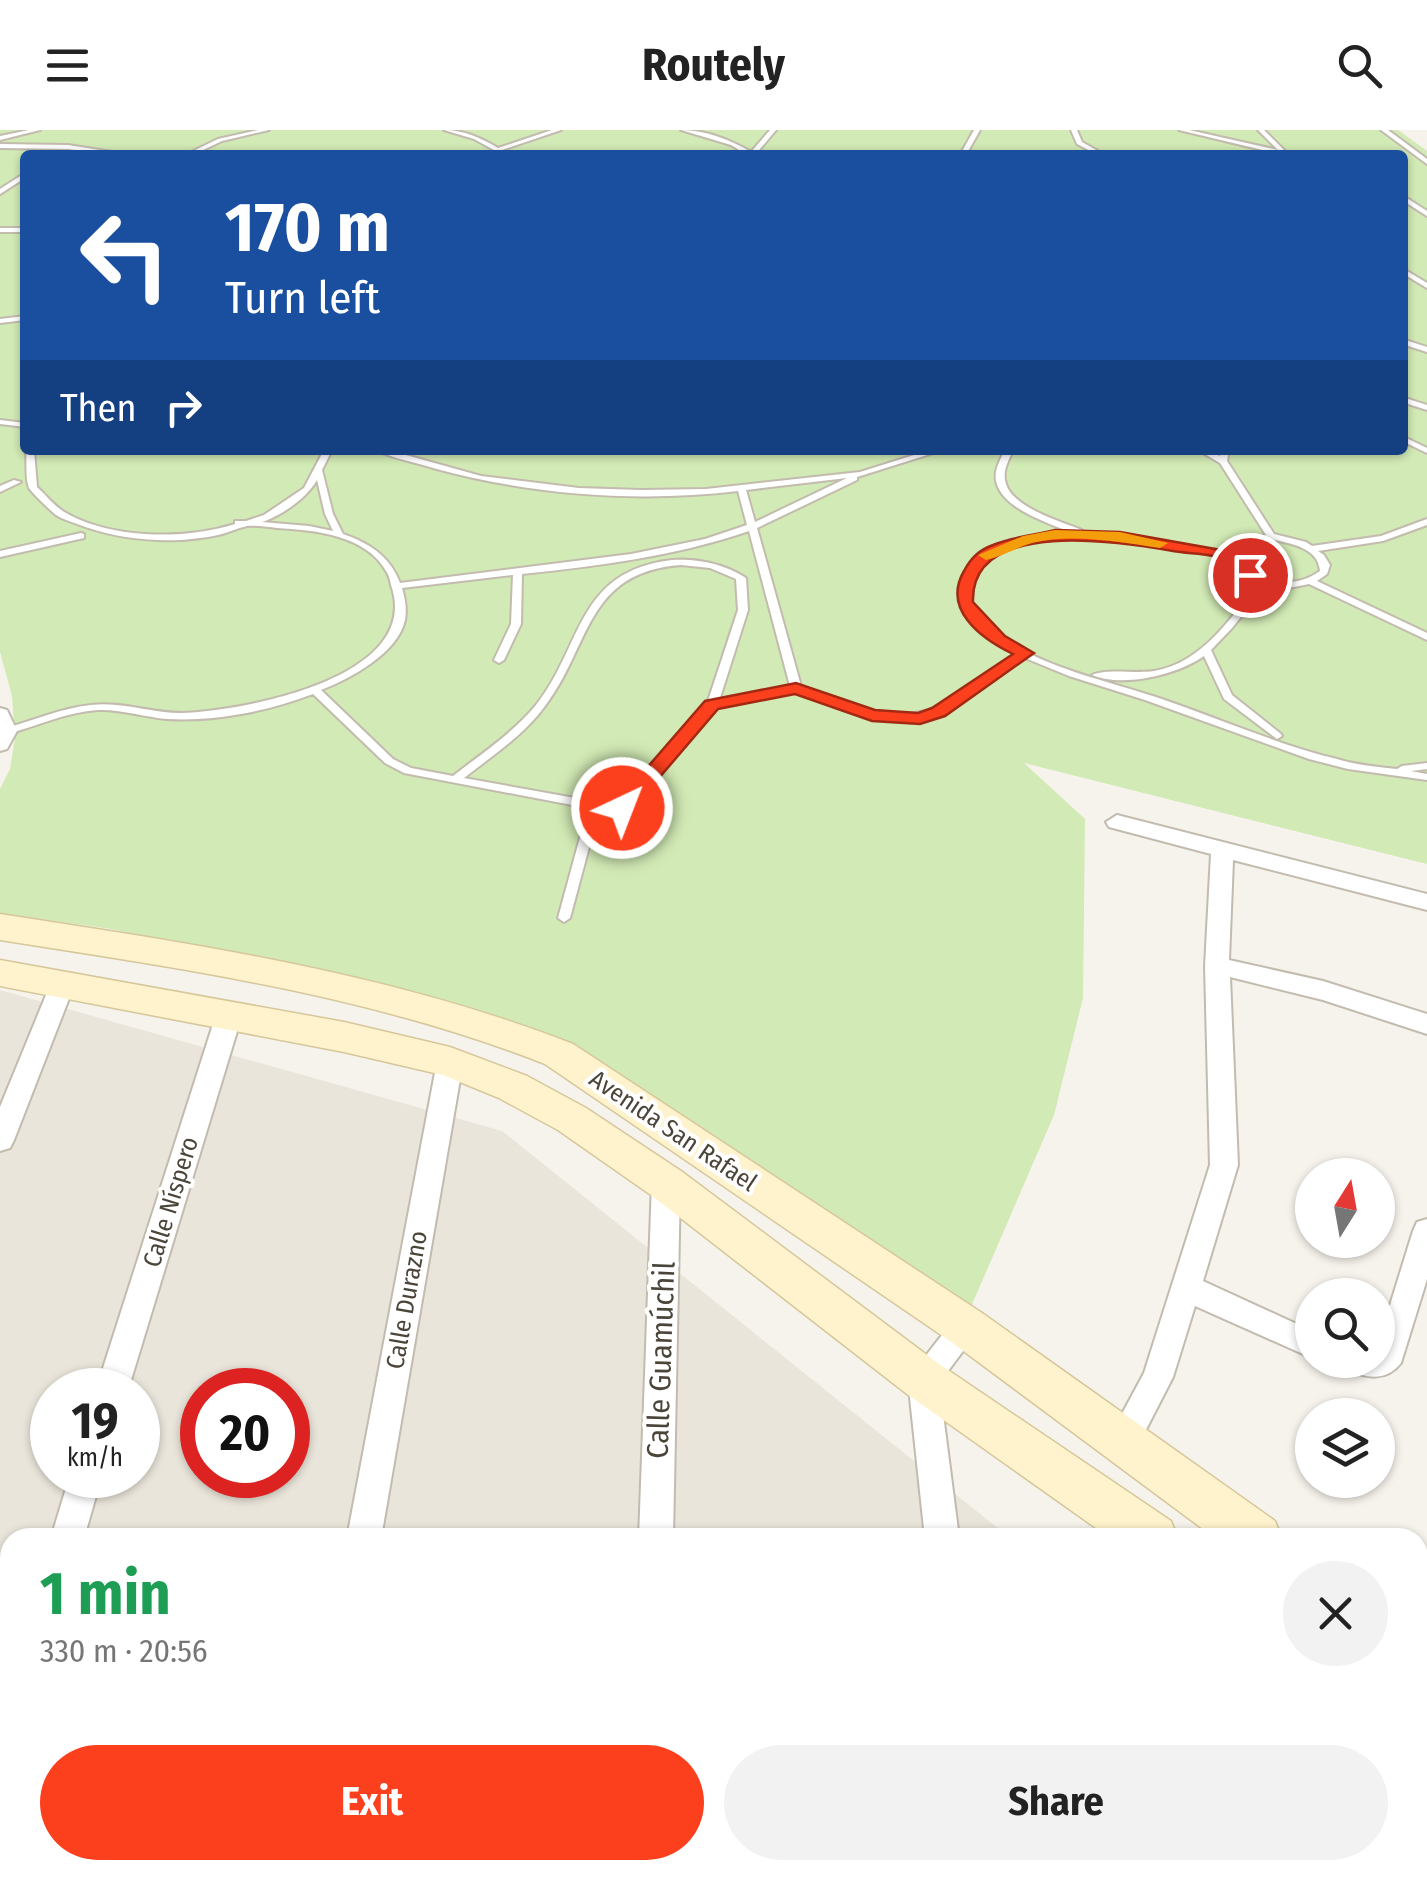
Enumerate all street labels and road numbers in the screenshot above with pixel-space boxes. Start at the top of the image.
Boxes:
street label: Avenida San Rafael [584,1064,763,1198]
street label: Calle Níspero [137,1133,205,1271]
street label: Calle Durazno [380,1229,434,1371]
street label: Calle Guamúchil [640,1261,682,1459]

